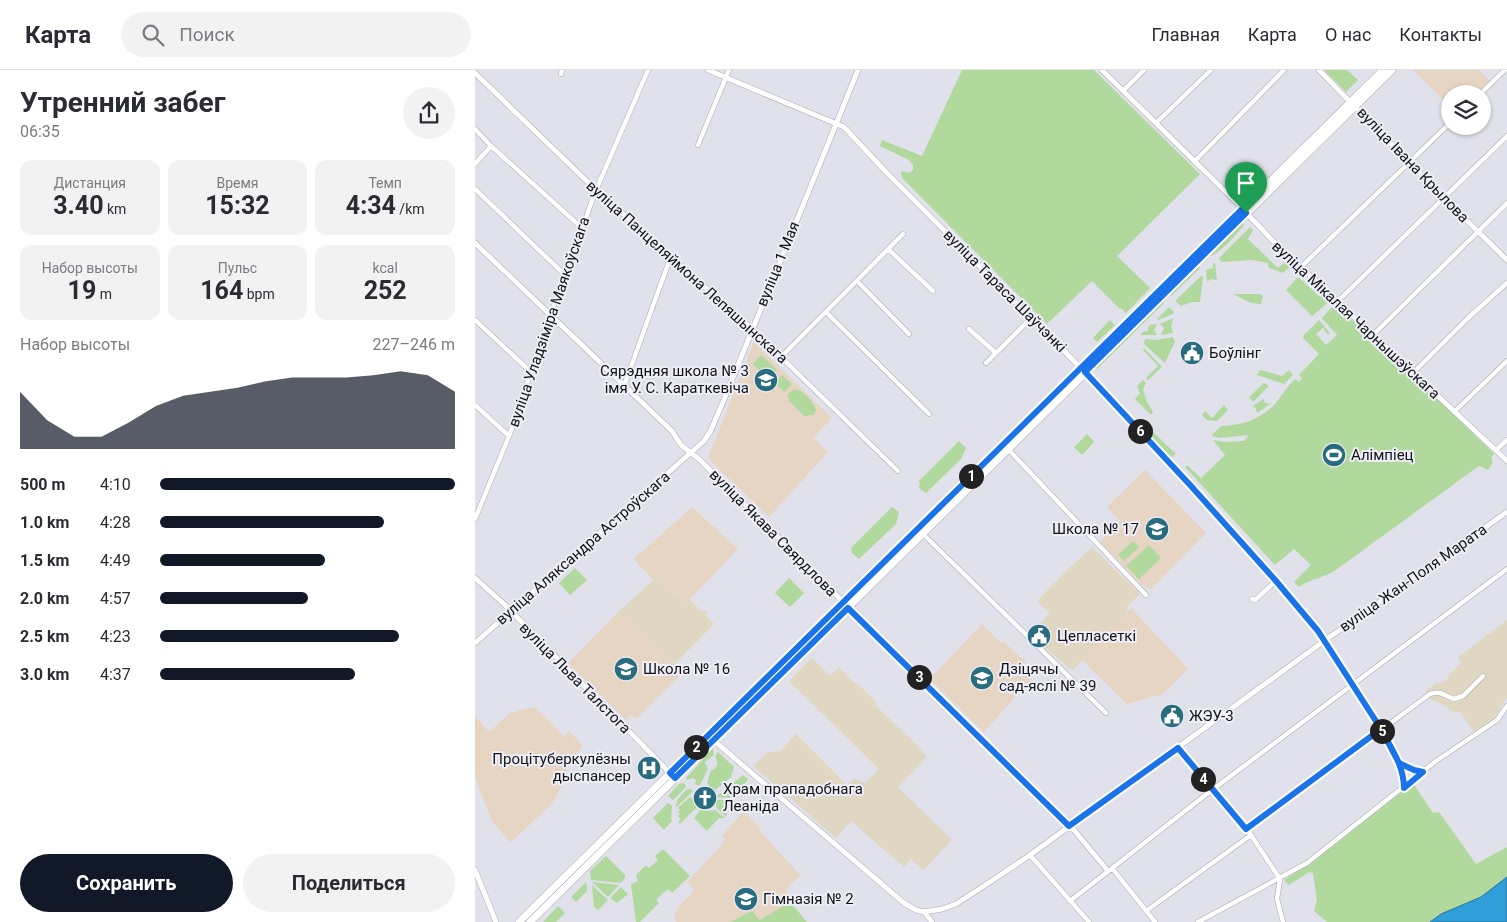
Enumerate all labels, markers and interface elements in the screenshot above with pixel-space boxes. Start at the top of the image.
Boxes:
search box [121,12,471,57]
text: Карта [25,21,91,49]
icon: search [139,21,167,49]
text: Поиск [179,23,235,46]
text: Главная [1151,24,1220,45]
text: Карта [1248,24,1297,45]
text: О нас [1325,24,1371,45]
text: Контакты [1399,24,1482,45]
map controls [1441,85,1491,135]
button: layers [1441,85,1491,135]
text: Утренний забег [20,86,225,119]
button: share [403,87,455,139]
street label: вуліца Івана Крылова [1353,104,1473,226]
text: 06:35 [20,122,60,141]
pin [1225,162,1267,213]
icon: arrive [1232,169,1260,197]
text: Дистанция [54,175,126,191]
text: Время [216,175,259,191]
text: Темп [368,175,402,191]
street label: вуліца Панцеляймона Лепяшынскага [583,177,791,367]
text: 3.40 [53,191,104,220]
text: 15:32 [205,191,270,220]
text: 4:34 [346,191,396,220]
text: km [104,201,126,217]
text: /km [396,201,425,217]
street label: вуліца Уладзіміра Маякоўскага [505,215,593,429]
street label: вуліца 1 Мая [753,219,803,309]
street label: вуліца Тараса Шаўчэнкі [940,226,1070,356]
street label: вуліца Мікалая Чарнышэўскага [1268,237,1444,403]
text: Набор высоты [42,260,138,276]
text: Пульс [218,260,257,276]
text: kcal [373,260,398,276]
text: 19 [68,276,96,305]
text: 164 [200,276,243,305]
text: 252 [364,276,407,305]
text: m [96,286,112,302]
text: bpm [243,286,275,302]
text: Набор высоты [20,335,130,354]
text: 227–246 m [373,335,455,354]
public building icon: Боўлінг [1179,340,1205,366]
place label: Боўлінг [1209,344,1262,362]
place label: Сярэдняя школа № 3 імя У. С. Караткевіча [600,362,749,397]
school or university icon: Сярэдняя школа № 3 імя У. С. Караткевіча [753,367,779,393]
pin: 6 [1127,418,1153,444]
text: 6 [1136,423,1145,439]
sports icon: Алімпіец [1321,442,1347,468]
place label: Алімпіец [1351,446,1414,464]
pin: 1 [959,464,983,488]
street label: вуліца Якава Свярдлова [706,466,840,600]
street label: вуліца Аляксандра Астроўскага [492,468,674,628]
text: 1 [967,468,976,484]
text: 500 m [20,475,65,494]
text: 4:10 [100,475,131,494]
text: 1.0 km [20,513,69,532]
text: 4:28 [100,513,131,532]
school or university icon: Школа № 17 [1144,516,1170,542]
place label: Школа № 17 [1052,520,1139,538]
street label: вуліца Жан-Поля Марата [1336,520,1490,636]
text: 1.5 km [20,551,69,570]
text: 4:49 [100,551,131,570]
text: 2.0 km [20,589,69,608]
text: 4:57 [100,589,131,608]
street label: вуліца Льва Талстога [516,619,634,737]
public building icon: Цепласеткі [1026,623,1052,649]
text: 2.5 km [20,627,69,646]
text: 4:23 [100,627,131,646]
place label: Цепласеткі [1057,627,1136,645]
school or university icon: Школа № 16 [613,656,639,682]
place label: Школа № 16 [643,660,730,678]
place label: Дзіцячы сад-яслі № 39 [999,660,1096,695]
pin: 3 [907,664,931,690]
text: 3.0 km [20,665,69,684]
text: 4:37 [100,665,131,684]
school or university icon: Дзіцячы сад-яслі № 39 [969,665,995,691]
text: 3 [915,669,924,685]
public building icon: ЖЭУ-3 [1159,703,1185,729]
place label: ЖЭУ-3 [1189,707,1234,725]
pin: 5 [1369,718,1395,744]
text: 5 [1378,723,1387,739]
pin: 2 [683,734,709,760]
text: 2 [692,739,701,755]
place label: Процітуберкулёзны дыспансер [492,750,631,785]
hospital icon: Процітуберкулёзны дыспансер [636,755,662,781]
pin: 4 [1191,766,1215,792]
text: 4 [1199,771,1208,787]
place label: Храм прападобнага Леаніда [723,780,863,815]
church icon: Храм прападобнага Леаніда [692,785,718,811]
button: Сохранить [20,854,233,912]
button: Поделиться [243,854,455,912]
school or university icon: Гімназія № 2 [733,886,759,912]
place label: Гімназія № 2 [763,890,854,908]

